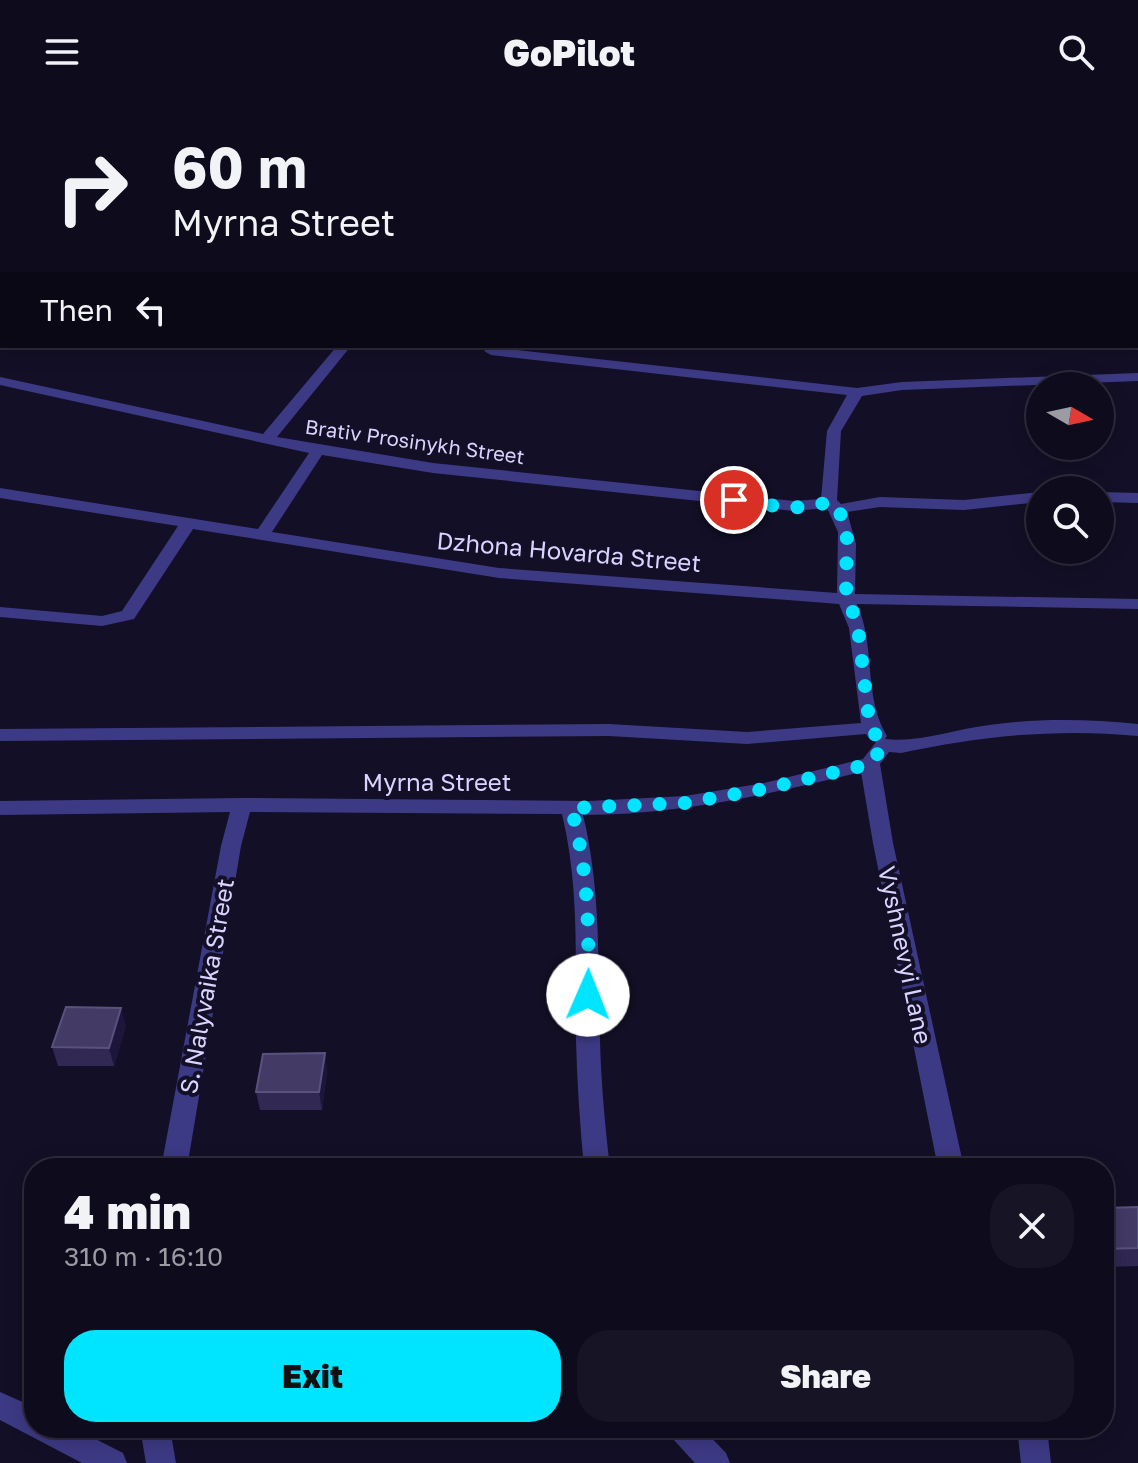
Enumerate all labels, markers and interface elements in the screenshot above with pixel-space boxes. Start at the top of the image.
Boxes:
icon: menu [40,30,84,74]
icon: search [1054,30,1098,74]
text: GoPilot [503,31,635,74]
text: 60 m [172,133,307,200]
icon: right [40,136,144,240]
text: Myrna Street [172,201,395,244]
icon: left [129,288,173,332]
text: Then [40,292,113,328]
north arrow [1026,372,1114,460]
map controls [1026,372,1114,564]
street label: Brativ Prosinykh Street [304,414,526,468]
pin [700,466,768,534]
button: search [1026,476,1114,564]
icon: arrive [712,478,756,522]
street label: Dzhona Hovarda Street [436,525,702,577]
street label: Myrna Street [363,767,511,796]
street label: Vyshnevyi Lane [873,863,939,1047]
street label: S. Nalyvaika Street [173,876,239,1096]
position arrow [546,953,630,1037]
text: 4 min [64,1182,191,1240]
button: close [990,1184,1074,1268]
text: 310 m · 16:10 [64,1241,223,1272]
button: Exit [64,1330,561,1422]
button: Share [577,1330,1074,1422]

